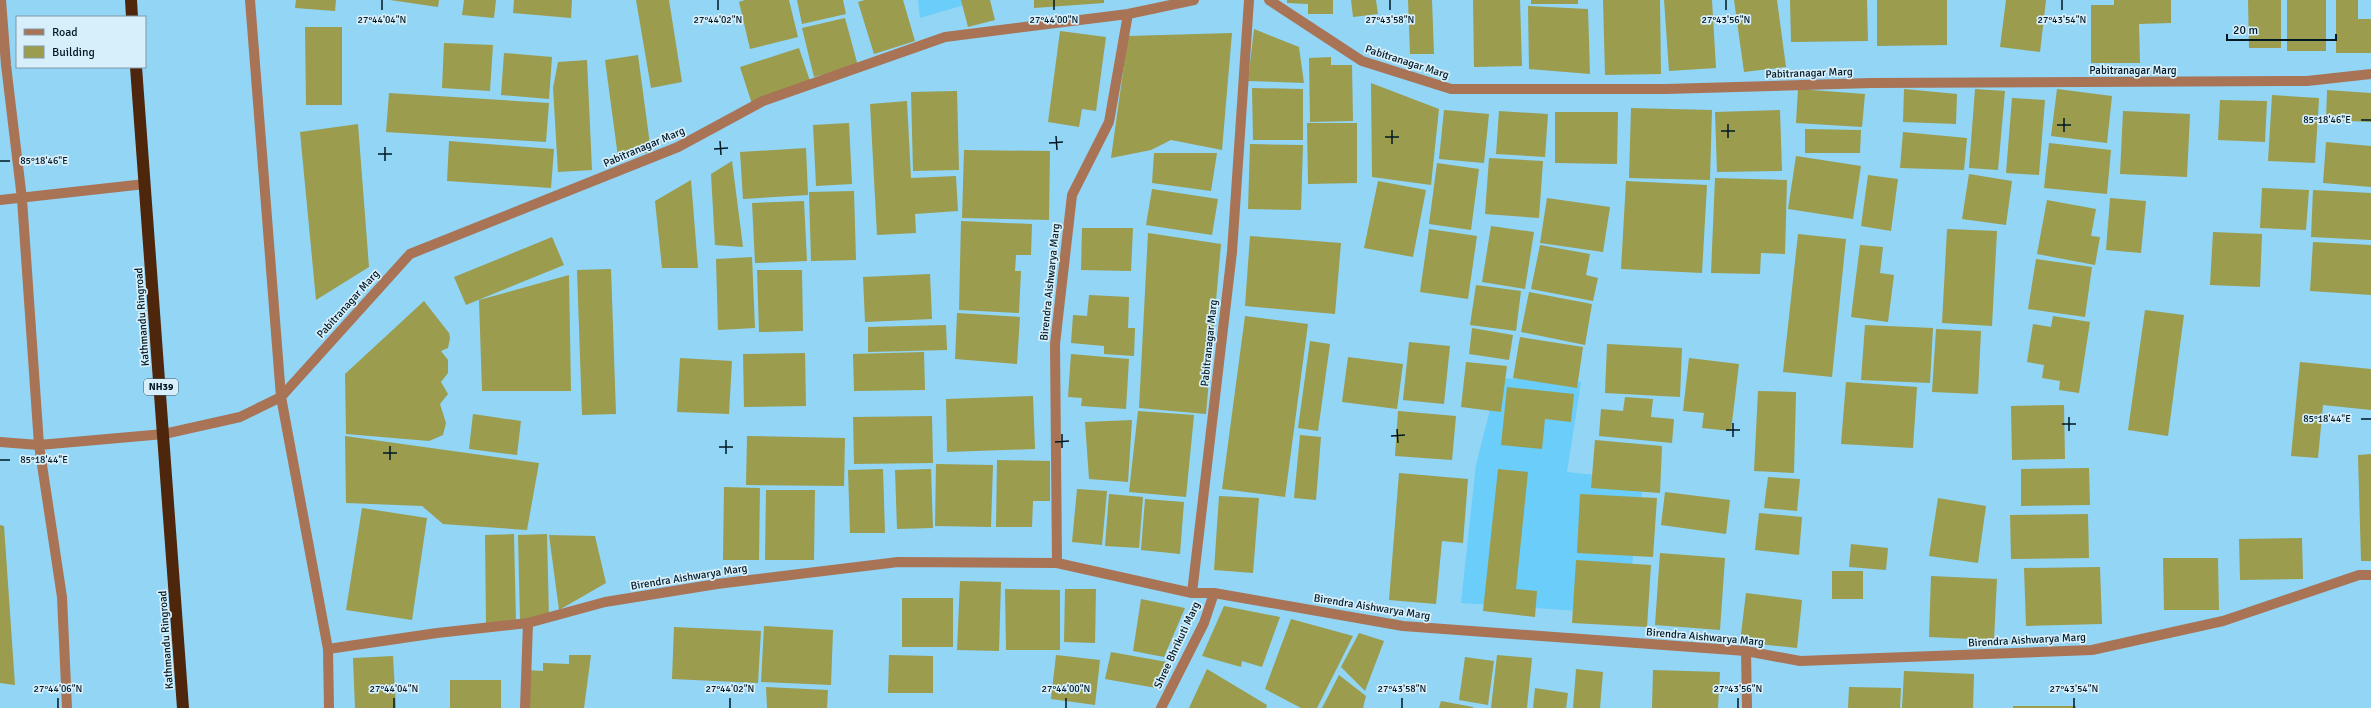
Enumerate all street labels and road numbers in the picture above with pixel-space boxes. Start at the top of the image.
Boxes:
street label: Pabitranagar Marg [1363,42,1451,82]
street label: Pabitranagar Marg [2089,64,2177,77]
street label: Pabitranagar Marg [1765,65,1853,81]
street label: Pabitranagar Marg [601,124,687,170]
street label: Birendra Aishwarya Marg [1037,222,1063,341]
street label: Kathmandu Ringroad [132,267,152,367]
street label: Pabitranagar Marg [314,267,382,341]
street label: Pabitranagar Marg [1198,299,1220,387]
road number: NH39 [144,379,178,395]
street label: Birendra Aishwarya Marg [630,561,749,593]
street label: Kathmandu Ringroad [156,590,176,690]
street label: Birendra Aishwarya Marg [1313,591,1432,623]
street label: Shree Bhrikuti Marg [1151,599,1203,690]
street label: Birendra Aishwarya Marg [1646,625,1765,649]
street label: Birendra Aishwarya Marg [1968,630,2086,650]

